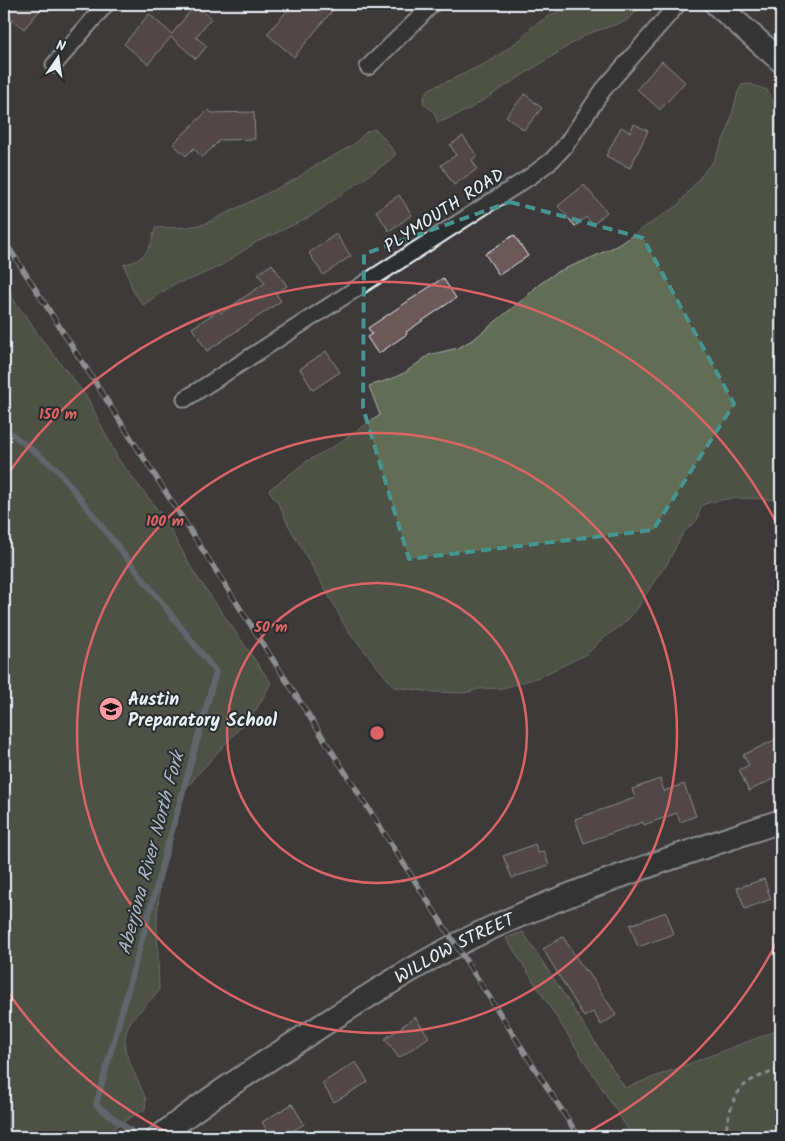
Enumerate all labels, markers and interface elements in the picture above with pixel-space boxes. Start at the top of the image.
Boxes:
north arrow [32,32,82,82]
text: N [54,35,68,58]
street label: PLYMOUTH ROAD [379,161,511,261]
text: 150 m [39,403,77,427]
text: 100 m [146,510,184,534]
text: 50 m [253,616,288,640]
place label: Austin Preparatory School [128,686,277,736]
school or university icon: Austin Preparatory School [98,696,124,722]
centre of rings [368,724,386,742]
water label: Aberjona River North Fork [110,746,194,958]
street label: WILLOW STREET [389,906,521,993]

